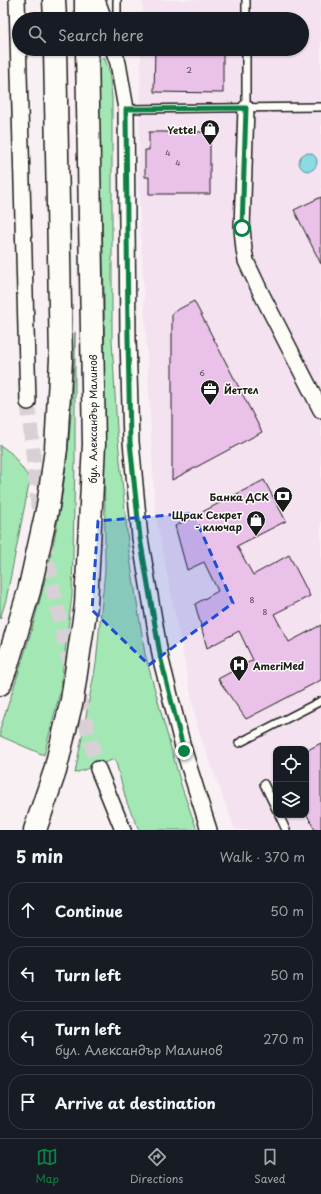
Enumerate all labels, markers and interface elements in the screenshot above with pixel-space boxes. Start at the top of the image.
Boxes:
search box [12,12,309,56]
icon: search [26,23,48,45]
text: Search here [58,23,144,46]
house number: 2 [186,64,192,76]
shop icon: Yettel [199,118,221,146]
place label: Yettel [167,122,196,137]
house number: 4 [165,147,171,159]
house number: 4 [175,157,181,169]
route start [233,219,251,237]
street label: бул. Александър Малинов [85,354,100,484]
house number: 6 [199,367,205,379]
office icon: Йеттел [199,378,221,406]
place label: Йеттел [224,382,259,397]
bank icon: Банка ДСК [272,485,294,513]
place label: Банка ДСК [210,489,270,504]
place label: Щрак Секрет - ключар [172,507,243,534]
shop icon: Щрак Секрет - ключар [245,509,267,537]
house number: 8 [250,594,255,606]
house number: 8 [263,606,268,618]
hospital icon: AmeriMed [228,654,250,682]
place label: AmeriMed [252,658,304,673]
route end [175,742,193,760]
map controls [273,746,309,818]
button: locate [273,746,309,782]
button: layers [273,782,309,818]
text: 5 min [16,843,63,869]
text: Walk · 370 m [220,847,305,866]
icon: ahead [17,899,39,921]
text: Continue [55,899,123,922]
text: 50 m [270,901,304,920]
icon: left [17,963,39,985]
text: Turn left [55,963,121,986]
text: 50 m [270,965,304,984]
text: Turn left [55,1017,121,1040]
icon: left [17,1027,39,1049]
text: 270 m [263,1029,304,1048]
text: бул. Александър Малинов [55,1040,223,1059]
icon: arrive [17,1091,39,1113]
text: Arrive at destination [55,1091,216,1114]
tab: Map [35,1146,59,1187]
tab: Directions [130,1146,183,1187]
tab: Saved [254,1146,286,1187]

